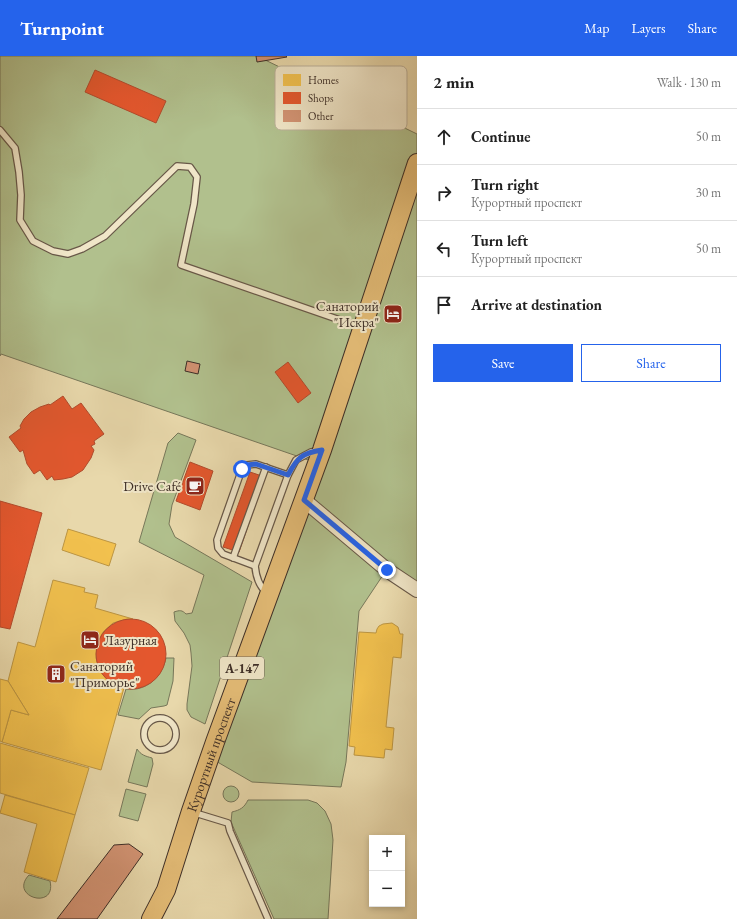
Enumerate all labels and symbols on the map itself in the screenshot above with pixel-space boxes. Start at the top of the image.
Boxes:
legend [275,66,407,130]
text: Homes [308,73,339,87]
text: Shops [308,91,334,105]
text: Other [308,109,334,123]
place label: Санаторий "Искра" [316,297,380,331]
hotel icon: Санаторий "Искра" [382,303,404,325]
route start [233,460,251,478]
cafe icon: Drive Café [184,475,206,497]
place label: Drive Café [123,477,182,495]
route end [378,561,396,579]
hotel icon: Лазурная [79,629,101,651]
place label: Лазурная [104,631,157,649]
place label: Санаторий "Приморье" [70,657,140,691]
road number: А-147 [220,657,264,679]
building icon: Санаторий "Приморье" [45,663,67,685]
street label: Курортный проспект [182,695,239,814]

